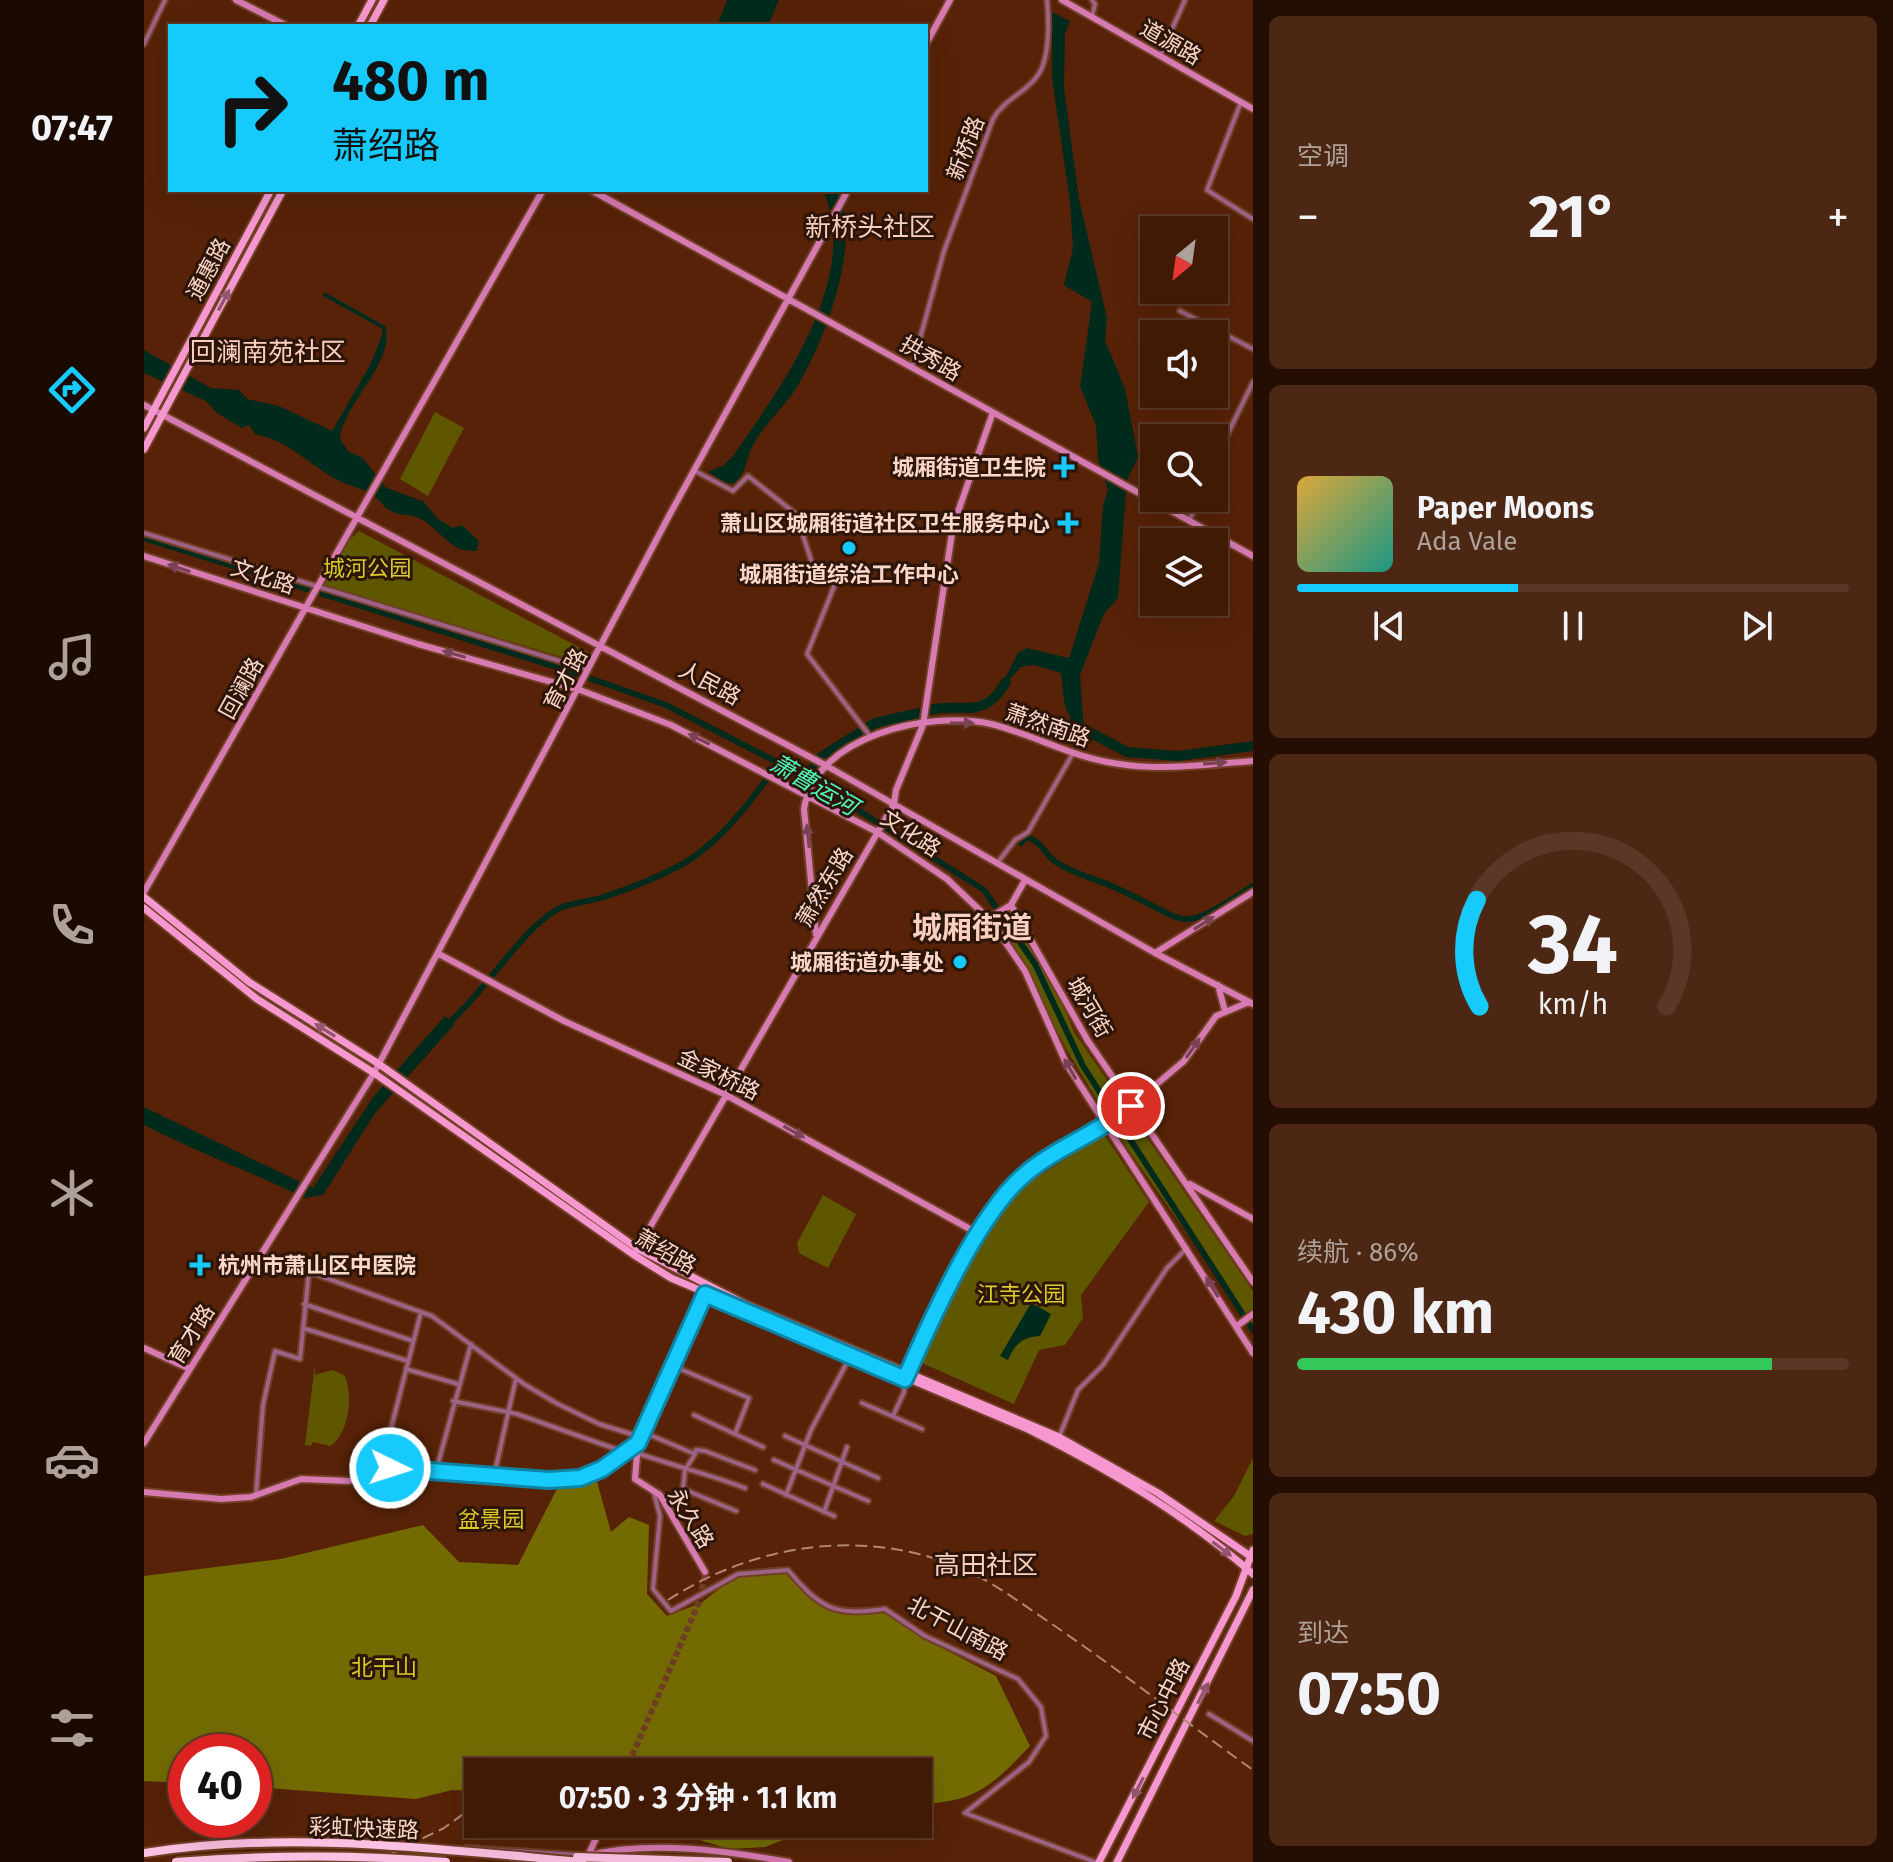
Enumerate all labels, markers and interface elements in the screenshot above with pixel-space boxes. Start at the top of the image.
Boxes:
street label: 道源路 [1135,14,1206,71]
text: 480 m [332,48,490,115]
icon: right [200,56,304,160]
text: 07:47 [31,106,113,150]
street label: 新桥路 [941,113,990,184]
text: 萧绍路 [332,124,440,168]
text: 空调 [1297,141,1349,172]
text: 21° [1529,181,1617,253]
text: − [1297,191,1319,244]
text: + [1827,191,1849,244]
district label: 新桥头社区 [805,212,935,243]
north arrow [1140,216,1228,304]
map controls [1140,216,1228,616]
street label: 通惠路 [181,234,236,305]
one-way arrow [217,289,230,312]
button: sound [1140,320,1228,408]
street label: 拱秀路 [895,330,966,387]
district label: 回澜南苑社区 [190,337,346,368]
icon: directions [44,362,100,418]
button: search [1140,424,1228,512]
place label: 城厢街道卫生院 [892,454,1046,481]
marker: 城厢街道卫生院 [1053,456,1075,478]
text: Paper Moons [1417,490,1594,526]
place label: 萧山区城厢街道社区卫生服务中心 [720,510,1050,537]
marker: 萧山区城厢街道社区卫生服务中心 [1057,512,1079,534]
text: Ada Vale [1417,526,1517,557]
button: layers [1140,528,1228,616]
marker: 城厢街道综治工作中心 [840,539,858,557]
street label: 文化路 [227,553,298,600]
park label: 城河公园 [323,555,411,582]
one-way arrow [167,561,191,573]
place label: 城厢街道综治工作中心 [739,561,959,588]
icon: previous [1367,604,1411,648]
icon: pause [1551,604,1595,648]
icon: next [1735,604,1779,648]
icon: music [44,629,100,685]
street label: 育才路 [538,644,593,715]
one-way arrow [441,647,465,660]
street label: 回澜路 [214,653,269,724]
street label: 人民路 [674,656,745,711]
street label: 萧然南路 [1002,698,1094,753]
one-way arrow [950,717,975,729]
one-way arrow [688,732,711,745]
water label: 萧曹运河 [765,749,866,823]
one-way arrow [1203,756,1228,769]
street label: 文化路 [876,804,946,863]
one-way arrow [802,823,815,848]
street label: 萧然东路 [790,843,859,932]
text: 34 [1527,895,1618,995]
icon: phone [44,897,100,953]
district label: 城厢街道 [912,910,1032,946]
one-way arrow [1193,916,1215,930]
place label: 城厢街道办事处 [790,949,944,976]
marker: 城厢街道办事处 [951,953,969,971]
street label: 城河街 [1061,972,1118,1043]
text: km/h [1538,987,1608,1022]
one-way arrow [314,1024,336,1038]
one-way arrow [1185,1038,1200,1059]
street label: 金家桥路 [673,1043,764,1106]
one-way arrow [1063,1058,1077,1080]
pin [1097,1072,1165,1140]
icon: arrive [1109,1084,1153,1128]
one-way arrow [783,1126,806,1139]
icon: climate [44,1165,100,1221]
street label: 萧绍路 [630,1223,701,1280]
text: 续航 · 86% [1297,1237,1419,1268]
place label: 杭州市萧山区中医院 [218,1252,416,1279]
marker: 杭州市萧山区中医院 [189,1254,211,1276]
one-way arrow [1206,1276,1220,1298]
text: 430 km [1297,1277,1494,1349]
park label: 江寺公园 [977,1281,1065,1308]
street label: 育才路 [162,1299,220,1369]
position arrow [348,1426,432,1510]
icon: car [44,1432,100,1488]
street label: 永久路 [662,1483,720,1553]
park label: 盆景园 [458,1506,524,1533]
one-way arrow [1212,1541,1232,1557]
district label: 高田社区 [934,1550,1038,1581]
street label: 北干山南路 [903,1591,1013,1666]
text: 到达 [1297,1618,1349,1649]
park label: 北干山 [351,1654,417,1681]
street label: 市心中路 [1131,1654,1195,1745]
text: 07:50 [1297,1658,1441,1730]
one-way arrow [1196,1681,1210,1704]
icon: filters [44,1700,100,1756]
speed limit sign: 40 [168,1734,272,1838]
one-way arrow [1131,1776,1144,1799]
text: 07:50 · 3 分钟 · 1.1 km [559,1780,837,1816]
street label: 彩虹快速路 [309,1813,419,1844]

